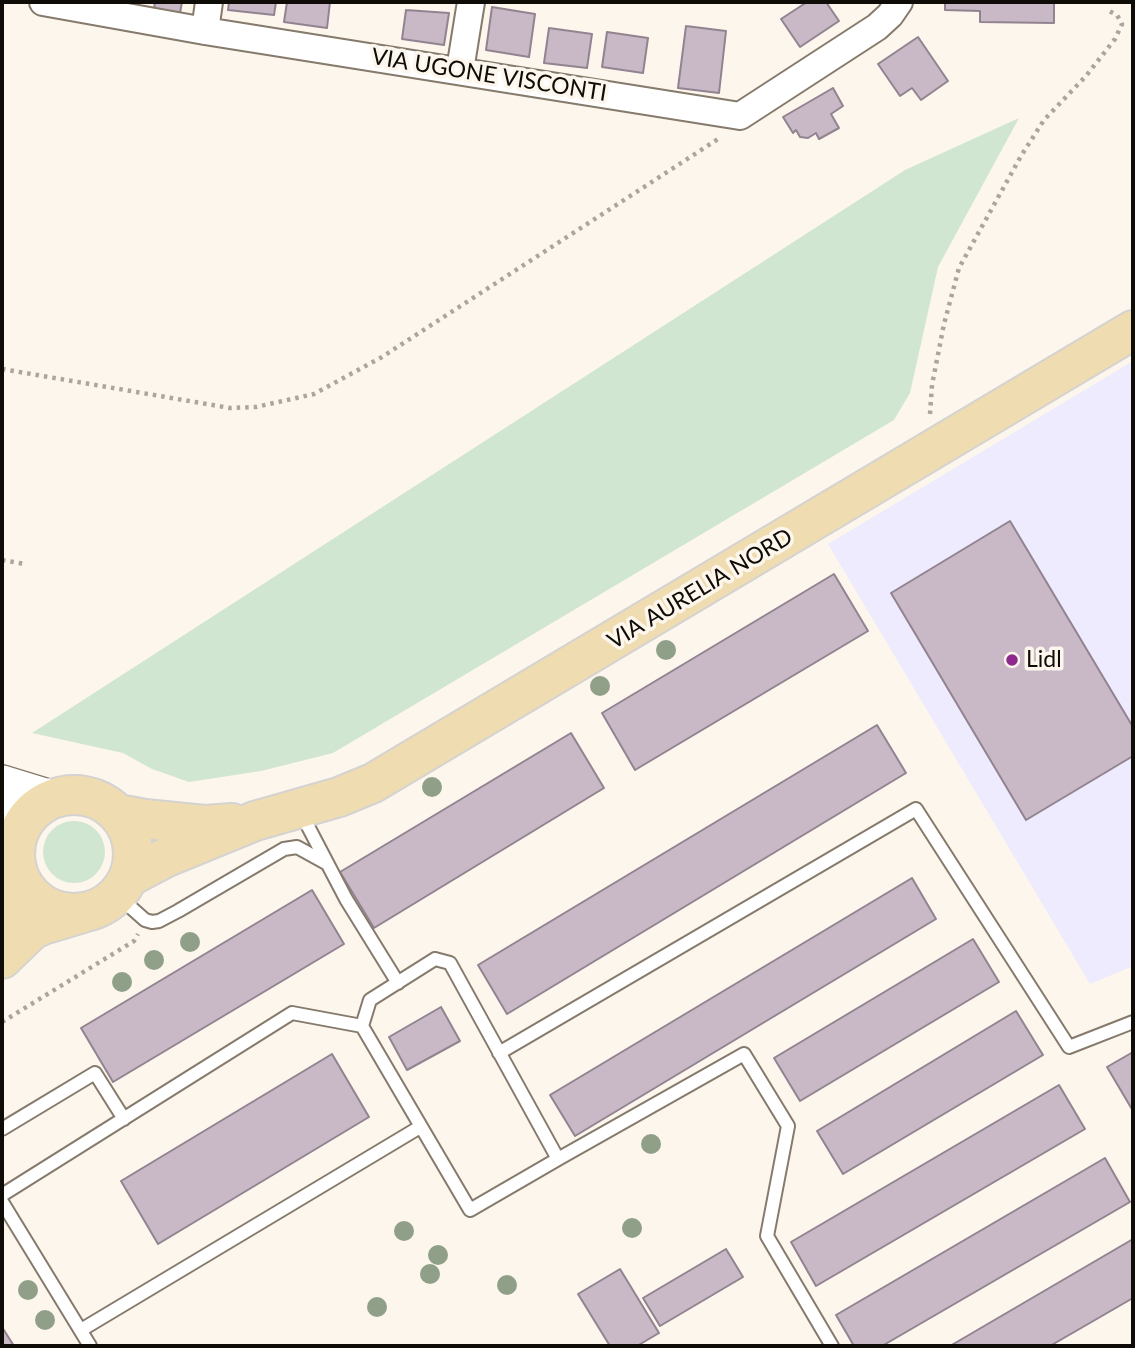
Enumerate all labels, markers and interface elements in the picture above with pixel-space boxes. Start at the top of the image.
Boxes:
street label: VIA UGONE VISCONTI [369,43,609,107]
street label: VIA AURELIA NORD [603,523,797,655]
place label: Lidl [1026,646,1062,674]
marker: Lidl [1004,652,1020,668]

